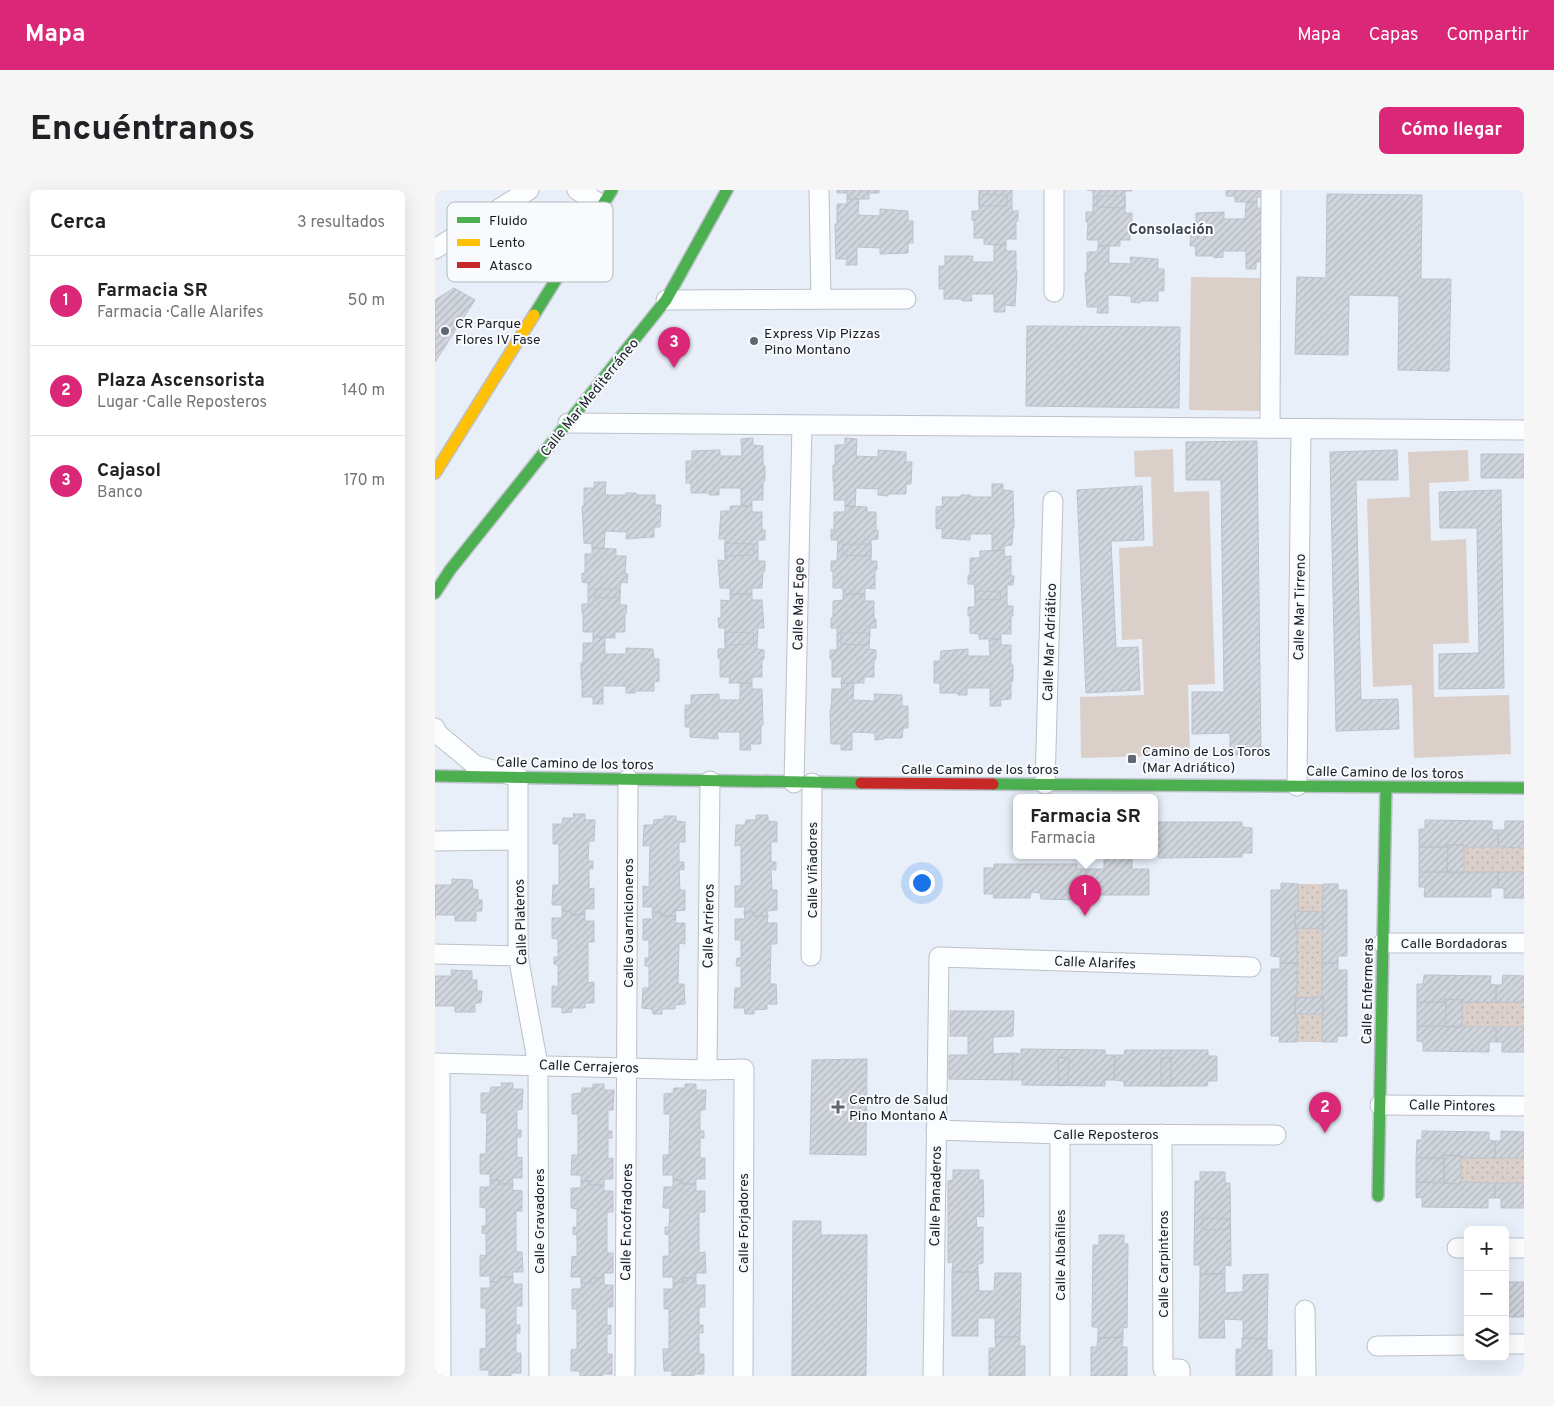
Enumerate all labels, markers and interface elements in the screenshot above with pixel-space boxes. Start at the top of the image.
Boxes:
text: Mapa [25,20,85,50]
text: Mapa [1297,24,1341,47]
text: Capas [1369,24,1418,47]
text: Compartir [1446,24,1529,47]
button: Cómo llegar [1379,107,1524,154]
text: Encuéntranos [30,108,255,152]
legend [447,202,613,282]
text: Cerca [50,209,106,236]
text: 3 resultados [297,213,385,233]
text: Fluido [489,213,528,230]
district label: Consolación [1128,221,1214,240]
text: Lento [489,235,525,252]
text: Atasco [489,258,532,275]
text: Farmacia SR [97,279,208,303]
text: 1 [63,291,69,311]
text: 50 m [348,291,385,311]
text: Farmacia · Calle Alarifes [97,303,263,323]
place label: CR Parque Flores IV Fase [455,316,540,349]
marker: CR Parque Flores IV Fase [439,325,451,337]
place label: Express Vip Pizzas Pino Montano [764,326,880,359]
pin: 3 [658,327,690,368]
street label: Calle Mar Mediterráneo [537,335,643,460]
marker: Express Vip Pizzas Pino Montano [748,335,760,347]
text: Plaza Ascensorista [97,369,265,393]
text: 2 [61,381,71,401]
text: 140 m [342,381,385,401]
text: Lugar · Calle Reposteros [97,393,267,413]
text: Cajasol [97,459,161,483]
text: 3 [61,471,71,491]
text: 170 m [344,471,385,491]
text: Banco [97,483,143,503]
street label: Calle Mar Tirreno [1291,553,1310,661]
street label: Calle Mar Egeo [790,557,809,651]
street label: Calle Mar Adriático [1040,583,1061,701]
place label: Camino de Los Toros (Mar Adriático) [1142,744,1271,777]
marker: Camino de Los Toros (Mar Adriático) [1126,753,1138,765]
street label: Calle Camino de los toros [496,755,654,774]
street label: Calle Camino de los toros [901,762,1059,779]
street label: Calle Camino de los toros [1306,764,1464,783]
popup [1013,794,1158,859]
text: Farmacia SR [1030,805,1141,829]
street label: Calle Viñadores [805,822,822,918]
text: Farmacia [1030,829,1095,849]
street label: Calle Guarnicioneros [621,858,638,988]
your location [909,870,935,896]
pin: 1 [1069,875,1101,916]
street label: Calle Plateros [511,878,532,965]
street label: Calle Arrieros [700,883,719,969]
street label: Calle Bordadoras [1401,936,1507,953]
street label: Calle Enfermeras [1359,937,1378,1045]
street label: Calle Alarifes [1054,954,1136,973]
street label: Calle Cerrajeros [539,1057,639,1078]
place label: Centro de Salud Pino Montano A [849,1092,948,1125]
pin: 2 [1309,1092,1341,1133]
street label: Calle Pintores [1409,1097,1495,1116]
marker: Centro de Salud Pino Montano A [831,1100,845,1114]
street label: Calle Reposteros [1053,1127,1159,1144]
street label: Calle Panaderos [927,1145,946,1247]
street label: Calle Encofradores [618,1163,637,1281]
street label: Calle Gravadores [532,1168,549,1274]
street label: Calle Forjadores [736,1173,753,1273]
street label: Calle Albañiles [1053,1209,1070,1301]
street label: Calle Carpinteros [1156,1210,1173,1318]
map controls [1464,1226,1509,1361]
button: + [1464,1226,1509,1271]
button: − [1464,1271,1509,1316]
button: layers [1464,1316,1509,1361]

